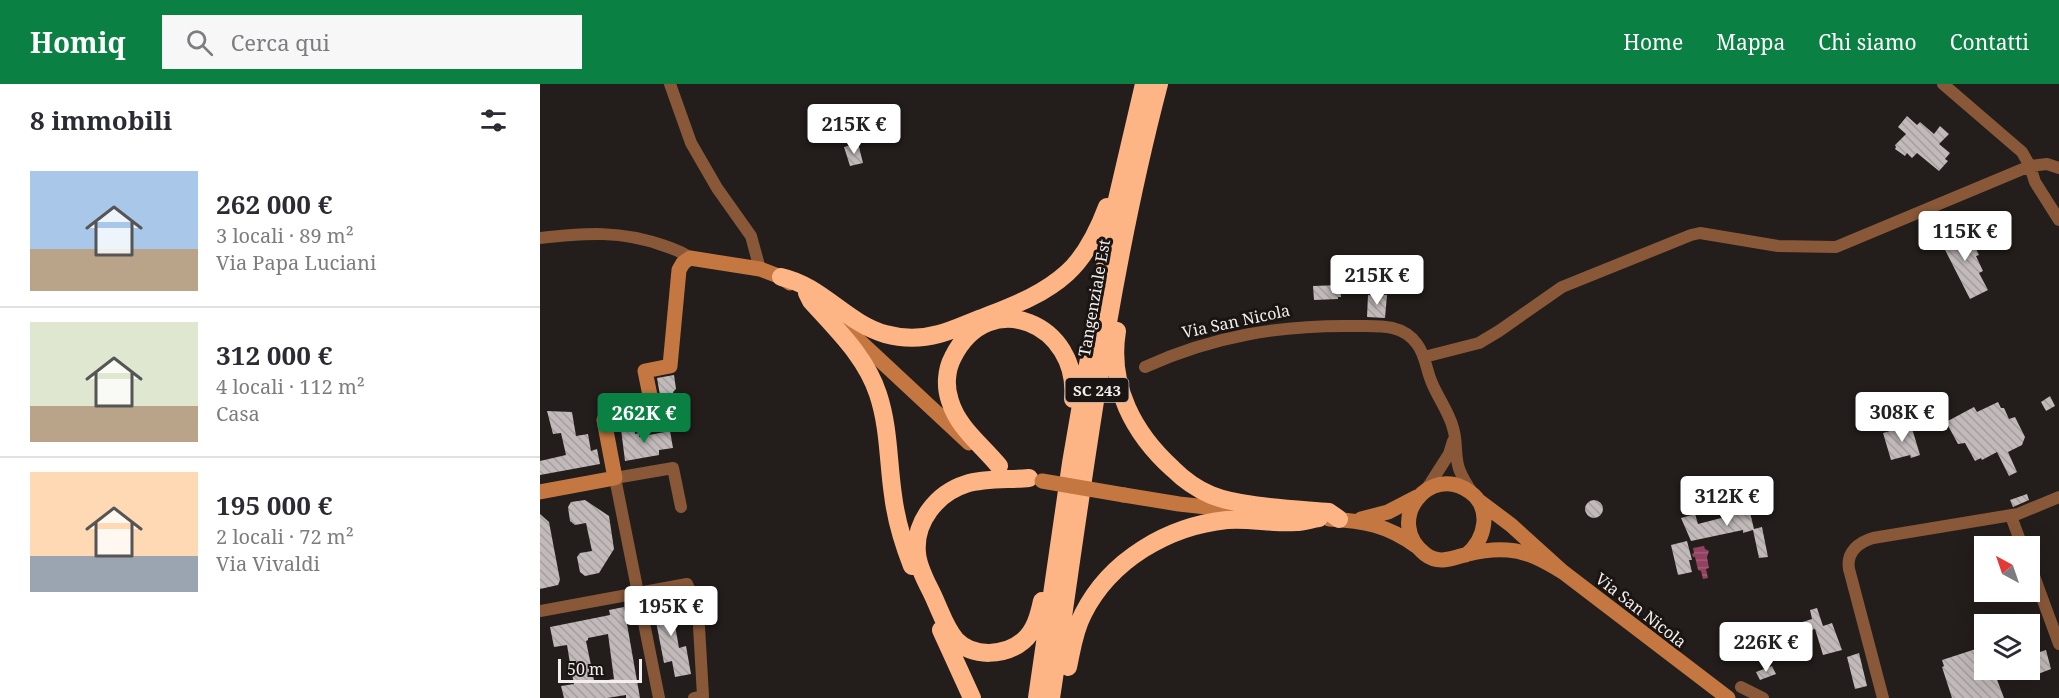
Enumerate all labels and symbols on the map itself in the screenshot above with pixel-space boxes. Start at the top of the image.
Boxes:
pin: 215K € [805,104,903,155]
pin: 115K € [1916,211,2014,262]
street label: Tangenziale Est [1073,237,1115,358]
pin: 215K € [1328,255,1426,306]
street label: Via San Nicola [1180,299,1292,343]
road number: SC 243 [1066,378,1128,402]
pin: 308K € [1853,392,1951,443]
pin: 262K € [595,393,693,444]
pin: 312K € [1678,476,1776,527]
north arrow [1974,536,2040,602]
street label: Via San Nicola [1591,568,1691,652]
pin: 195K € [622,586,720,637]
pin: 226K € [1717,622,1815,673]
scale bar [558,656,642,684]

